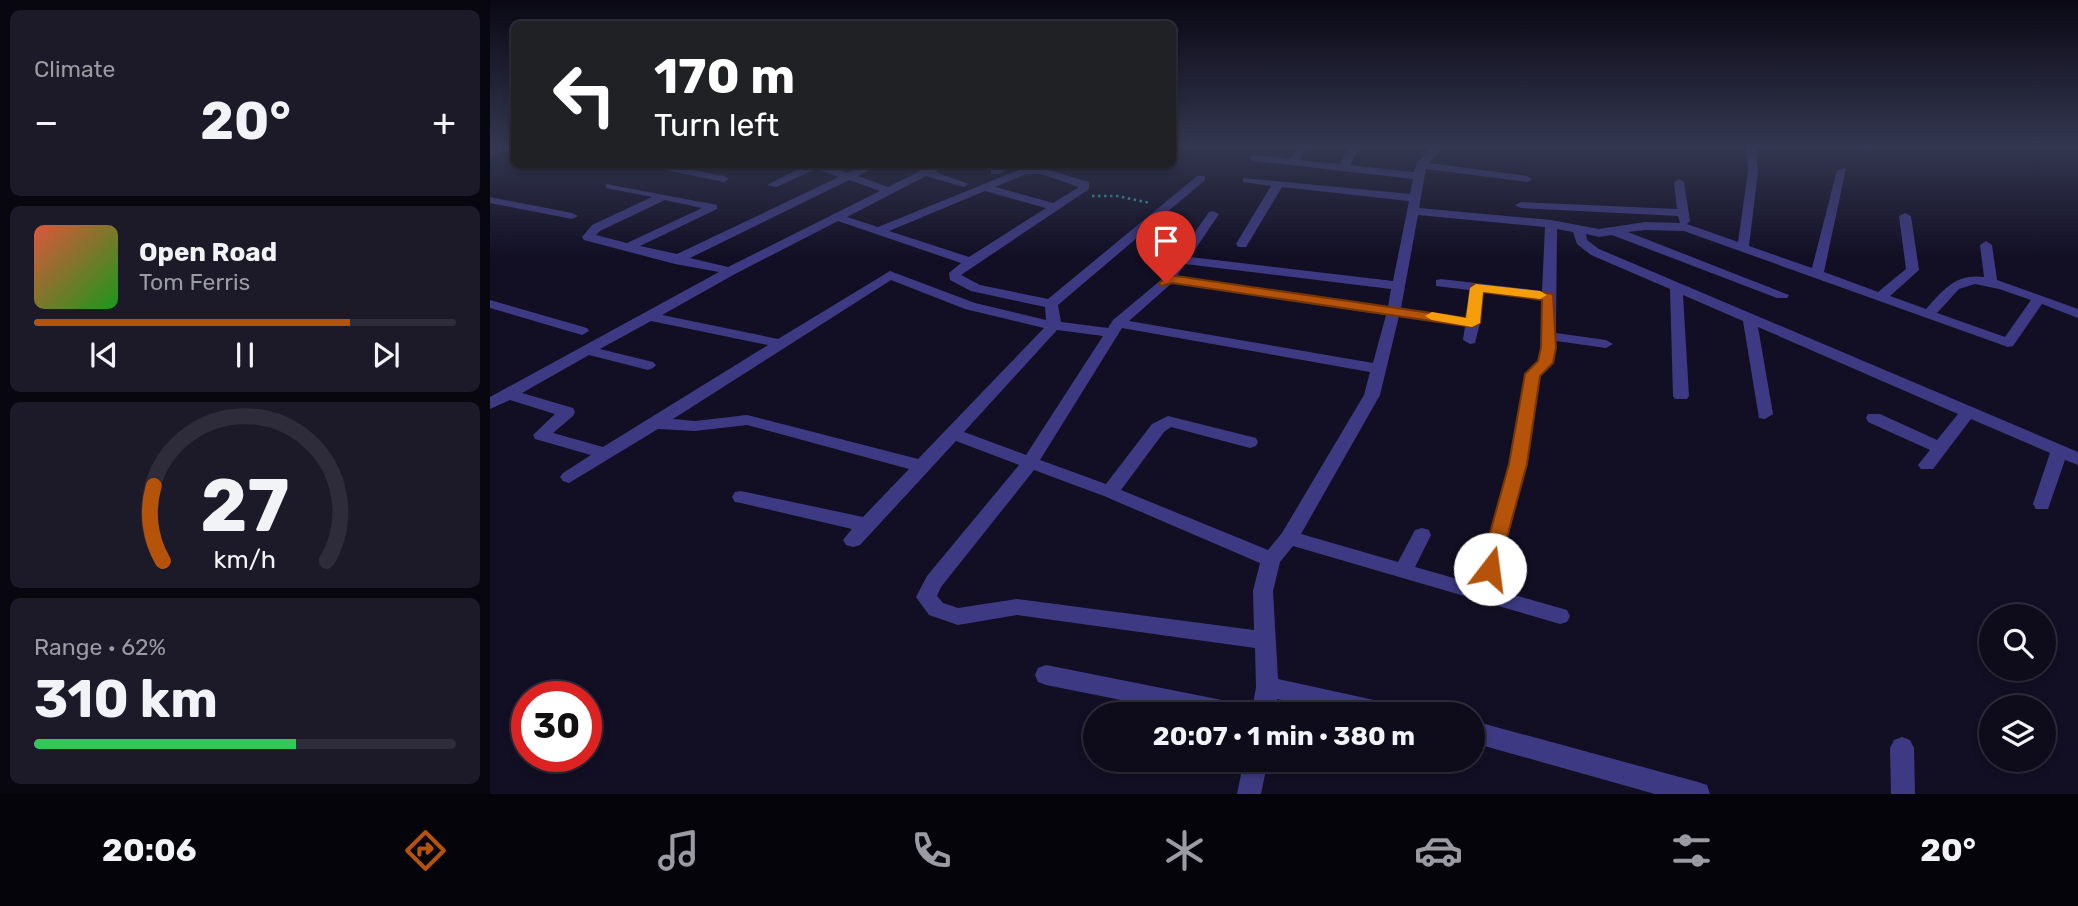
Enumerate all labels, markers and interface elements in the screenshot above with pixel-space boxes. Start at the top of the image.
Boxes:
text: 170 m [654,47,795,105]
icon: left [539,49,630,140]
text: Climate [34,55,115,83]
text: 20° [200,90,291,152]
text: − [34,99,59,145]
text: + [432,99,456,145]
text: Turn left [654,106,779,144]
pin [1136,211,1196,283]
icon: arrive [1147,222,1185,260]
text: Open Road [139,237,277,268]
text: Tom Ferris [139,268,250,296]
icon: previous [85,336,123,374]
icon: pause [226,336,264,374]
icon: next [367,336,405,374]
text: 27 [200,463,290,549]
position arrow [1453,532,1527,606]
text: km/h [214,545,276,574]
map controls [1979,604,2056,772]
button: search [1979,604,2056,681]
text: Range · 62% [34,633,166,661]
text: 310 km [34,668,218,730]
speed limit sign: 30 [511,681,602,772]
button: layers [1979,695,2056,772]
text: 20:07 · 1 min · 380 m [1153,721,1415,752]
icon: directions [401,826,450,875]
icon: music [654,826,703,875]
icon: phone [907,826,956,875]
icon: climate [1160,826,1209,875]
icon: car [1414,826,1463,875]
icon: filters [1667,826,1716,875]
text: 20:06 [102,831,197,869]
text: 20° [1920,831,1976,869]

